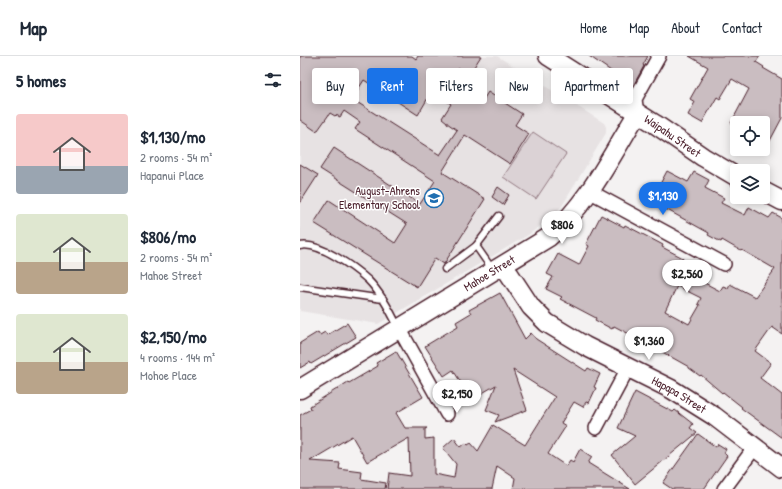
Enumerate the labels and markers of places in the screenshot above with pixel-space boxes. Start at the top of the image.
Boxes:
place label: August-Ahrens Elementary School [339,182,421,213]
pin: $1,130 [630,182,696,216]
school or university icon: August-Ahrens Elementary School [423,187,445,209]
pin: $806 [538,211,586,245]
pin: $2,560 [654,260,720,294]
pin: $1,360 [616,327,682,361]
pin: $2,150 [424,380,490,414]

